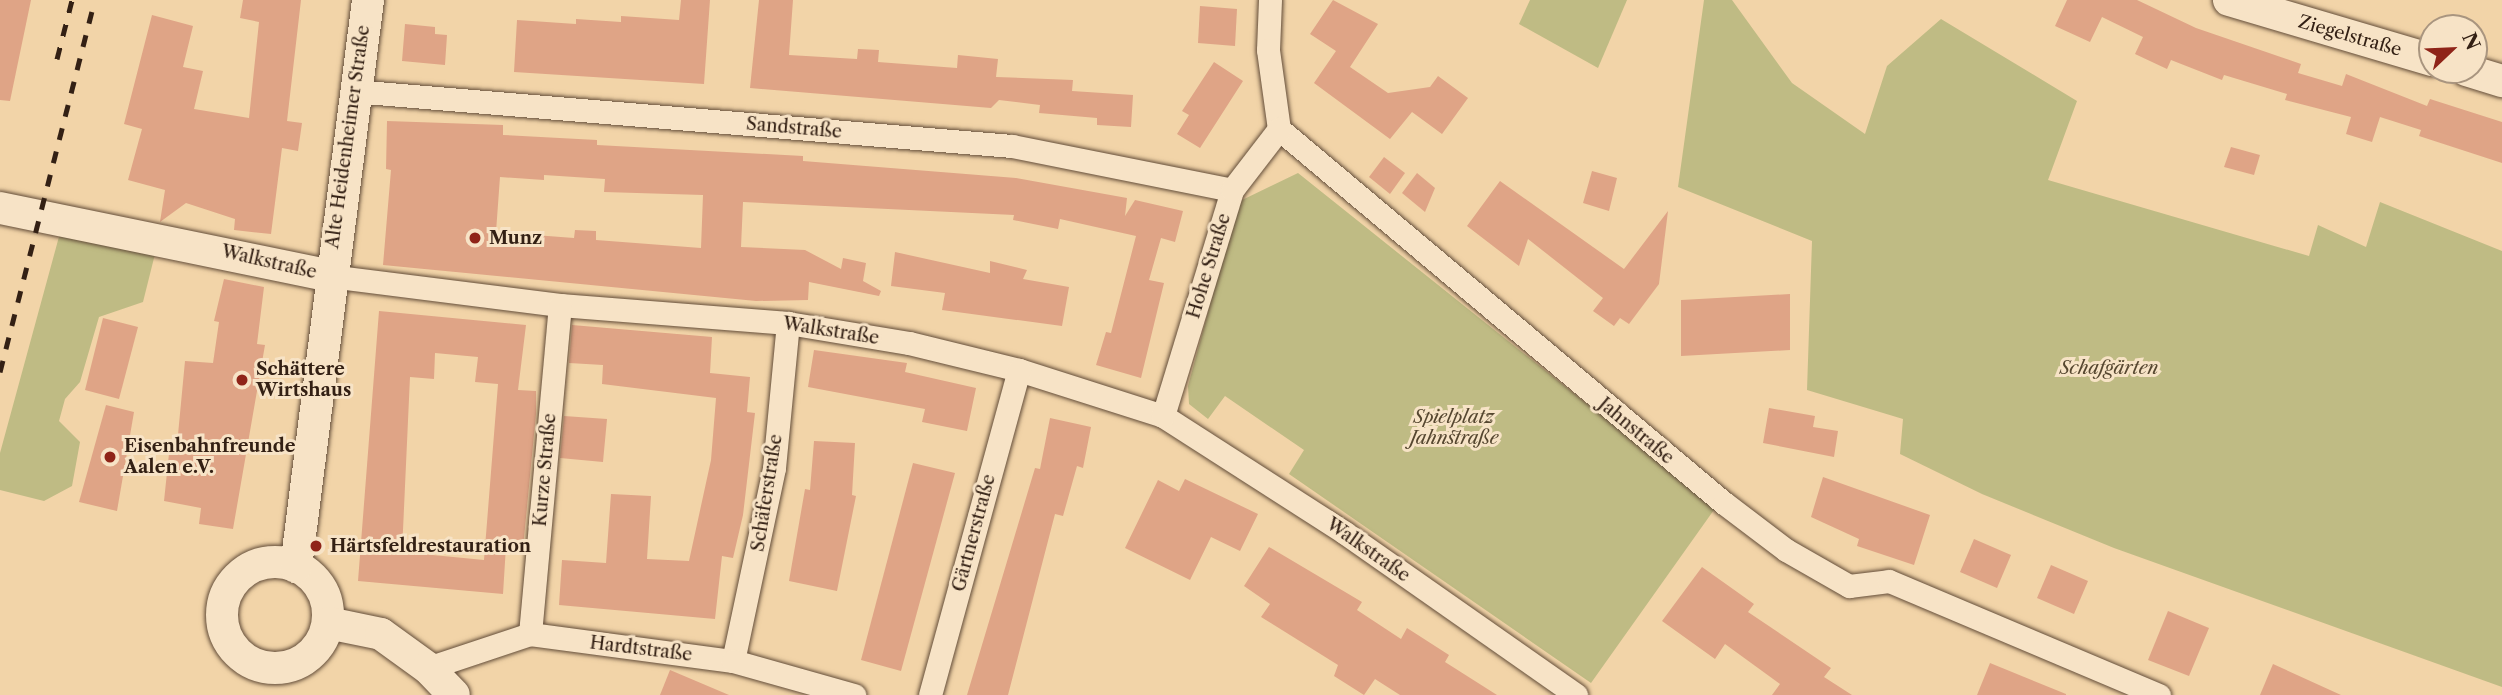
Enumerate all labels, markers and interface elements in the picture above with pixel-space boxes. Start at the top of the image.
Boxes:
street label: Ziegelstraße [2296,11,2404,61]
north arrow [2418,14,2488,84]
street label: Alte Heidenheimer Straße [322,24,374,250]
text: N [2457,29,2485,53]
street label: Sandstraße [745,113,843,143]
street label: Hohe Straße [1183,211,1235,321]
place label: Munz [489,227,542,249]
marker: Munz [467,230,483,246]
street label: Walkstraße [219,241,319,283]
street label: Walkstraße [781,313,881,349]
park label: Schafgärten [2060,357,2158,379]
place label: Schättere Wirtshaus [256,359,351,402]
marker: Schättere Wirtshaus [234,372,250,388]
street label: Jahnstraße [1594,393,1678,469]
park label: Spielplatz Jahnstraße [1410,407,1498,450]
street label: Kurze Straße [529,413,561,527]
street label: Schäferstraße [747,433,787,553]
place label: Eisenbahnfreunde Aalen e.V. [124,436,296,478]
marker: Eisenbahnfreunde Aalen e.V. [102,449,118,465]
street label: Gärtnerstraße [948,472,1000,594]
street label: Walkstraße [1322,513,1414,587]
place label: Härtsfeldrestauration [330,535,531,557]
marker: Härtsfeldrestauration [308,538,324,554]
street label: Hardtstraße [589,632,693,666]

